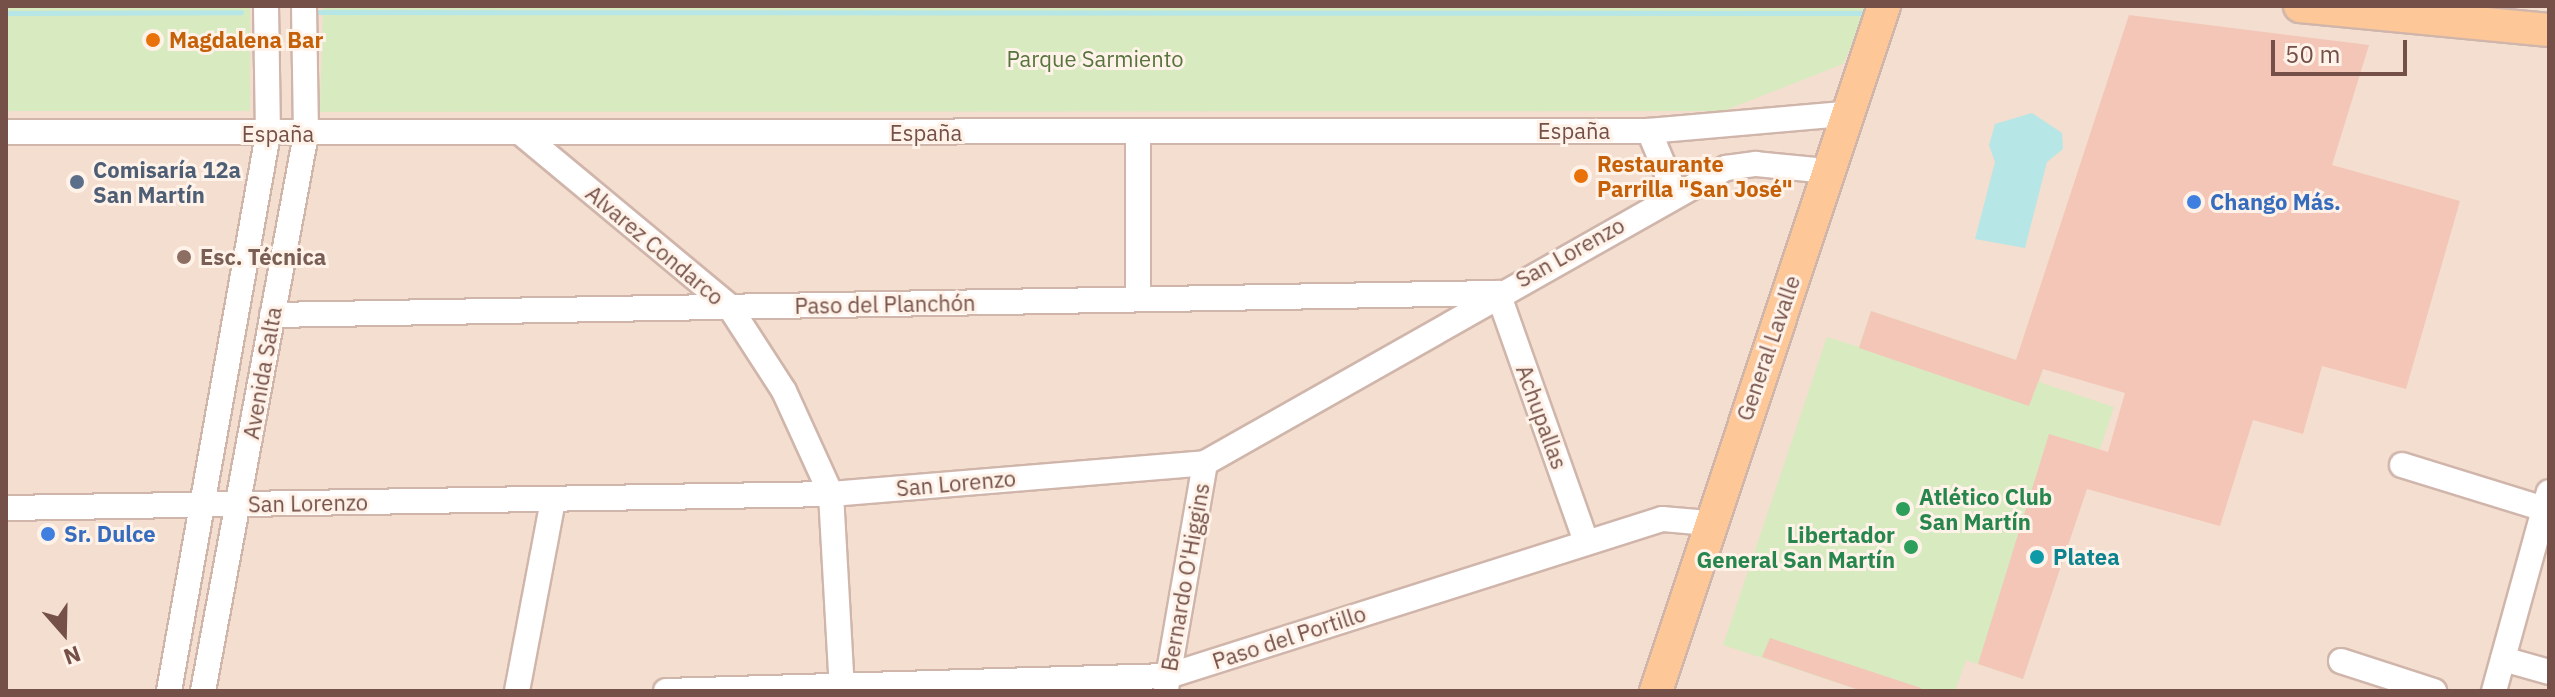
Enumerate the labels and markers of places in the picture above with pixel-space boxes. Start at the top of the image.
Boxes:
place label: Magdalena Bar [169,27,323,53]
marker: Magdalena Bar [144,31,162,49]
place label: Restaurante Parrilla "San José" [1597,150,1793,202]
place label: Comisaría 12a San Martín [93,156,241,208]
marker: Restaurante Parrilla "San José" [1572,167,1590,185]
marker: Comisaría 12a San Martín [68,173,86,191]
place label: Chango Más. [2210,189,2341,215]
marker: Chango Más. [2185,193,2203,211]
place label: Esc. Técnica [200,244,326,270]
marker: Esc. Técnica [175,248,193,266]
place label: Atlético Club San Martín [1919,483,2052,534]
marker: Atlético Club San Martín [1894,500,1912,518]
place label: Sr. Dulce [64,521,156,547]
place label: Libertador General San Martín [1696,521,1895,572]
marker: Sr. Dulce [39,525,57,543]
marker: Libertador General San Martín [1902,538,1920,556]
place label: Platea [2053,544,2120,570]
marker: Platea [2028,548,2046,566]

